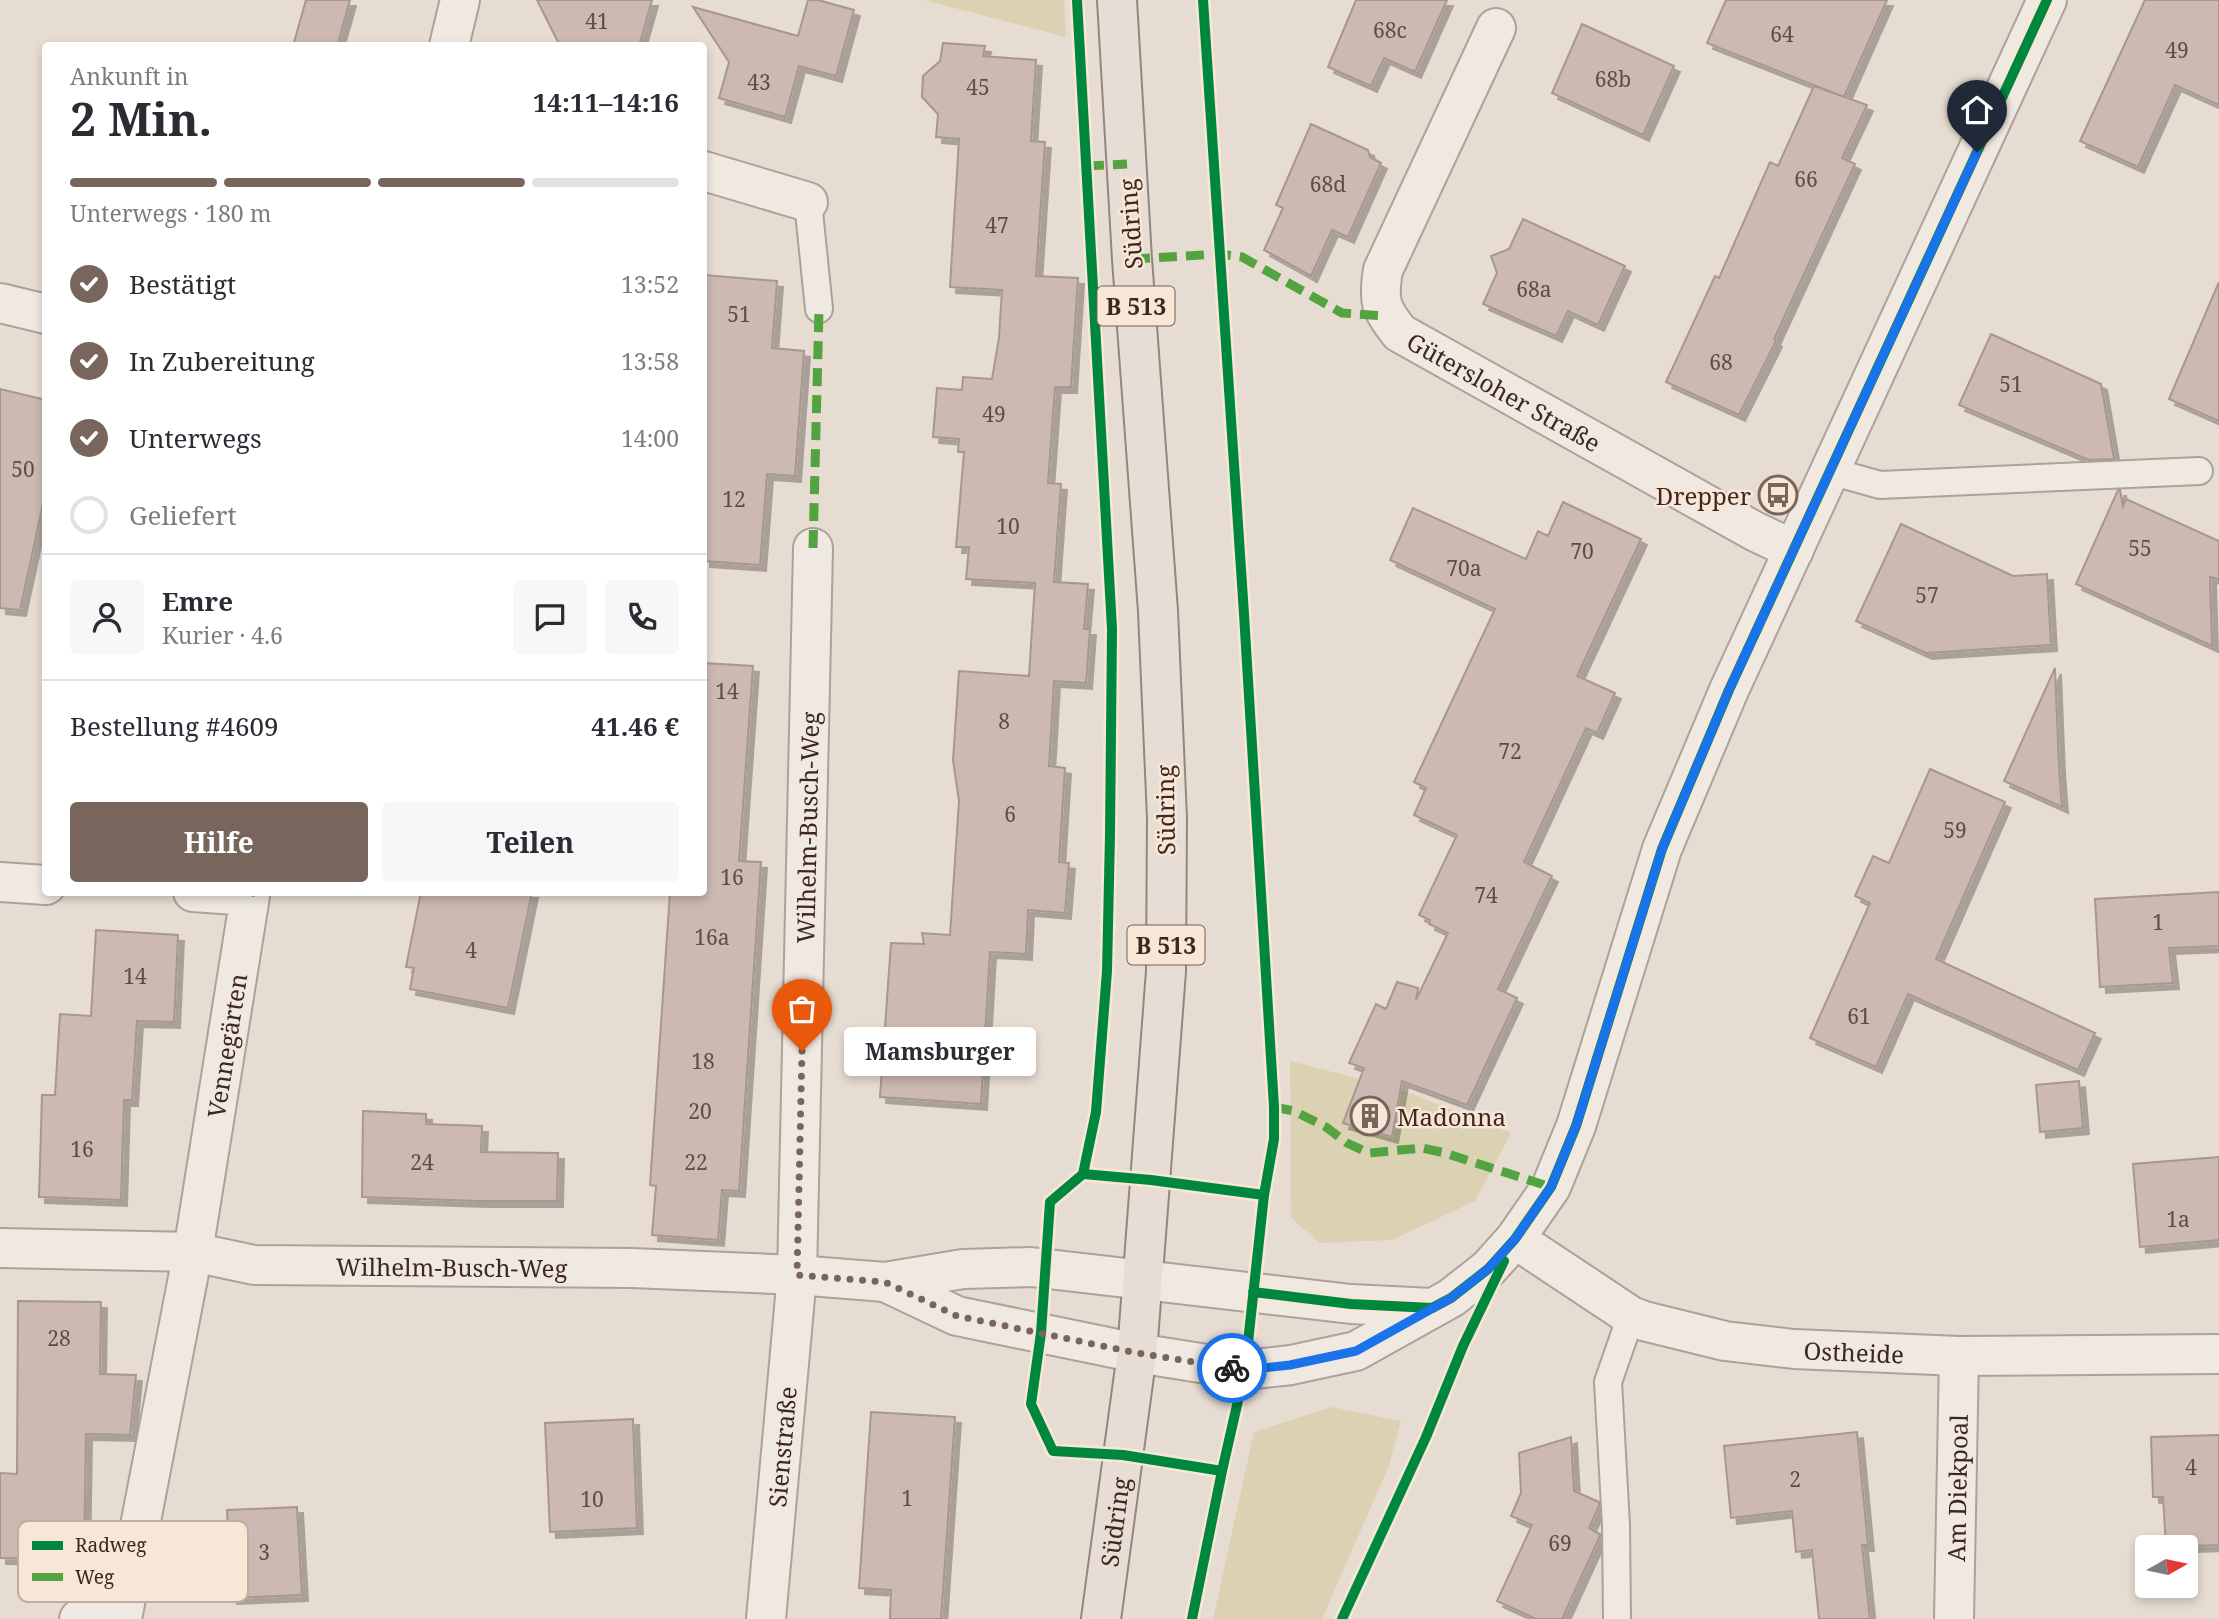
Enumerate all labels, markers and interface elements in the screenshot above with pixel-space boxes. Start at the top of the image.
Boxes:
house number: 41 [585,7,609,35]
house number: 68c [1373,16,1407,44]
house number: 64 [1770,20,1794,48]
house number: 49 [2165,36,2189,64]
text: Ankunft in [70,60,189,92]
house number: 68b [1595,65,1631,93]
house number: 43 [747,68,771,96]
house number: 45 [966,73,990,101]
pin [1947,80,2007,152]
text: 14:11–14:16 [533,84,679,120]
text: 2 Min. [70,87,212,149]
icon: home [1958,91,1996,129]
house number: 66 [1794,165,1818,193]
house number: 68d [1310,170,1346,198]
street label: Südring [1110,178,1150,270]
text: Unterwegs · 180 m [70,197,271,229]
house number: 47 [985,211,1009,239]
icon: check [70,265,108,303]
text: Bestätigt [129,266,236,302]
text: 13:52 [621,268,679,300]
house number: 68a [1516,275,1552,303]
road number: B 513 [1098,286,1174,326]
house number: 51 [727,300,751,328]
street label: Gütersloher Straße [1401,324,1607,459]
icon: check [70,342,108,380]
text: In Zubereitung [129,343,315,379]
text: 13:58 [621,345,679,377]
house number: 68 [1709,348,1733,376]
house number: 51 [1999,370,2023,398]
house number: 49 [982,400,1006,428]
icon: check [70,419,108,457]
text: Unterwegs [129,420,262,456]
text: 14:00 [621,422,679,454]
house number: 50 [11,455,35,483]
bus stop icon: Drepper [1757,474,1799,516]
place label: Drepper [1656,479,1751,512]
house number: 12 [722,485,746,513]
text: Geliefert [129,497,237,533]
house number: 10 [996,512,1020,540]
house number: 55 [2128,534,2152,562]
house number: 70 [1570,537,1594,565]
house number: 70a [1446,554,1482,582]
button: person [70,580,144,654]
button: chat [513,580,587,654]
button: phone [605,580,679,654]
house number: 57 [1915,581,1939,609]
text: Emre [162,583,233,619]
text: Kurier · 4.6 [162,619,283,651]
house number: 14 [715,677,739,705]
house number: 8 [998,707,1010,735]
text: Bestellung #4609 [70,708,279,744]
text: 41.46 € [591,708,679,744]
street label: Wilhelm-Busch-Weg [788,711,826,944]
house number: 72 [1498,737,1522,765]
street label: Südring [1148,764,1182,855]
house number: 6 [1004,800,1016,828]
button: Hilfe [70,802,368,882]
button: Teilen [382,802,679,882]
house number: 59 [1943,816,1967,844]
house number: 16 [720,863,744,891]
house number: 74 [1474,881,1498,909]
house number: 1 [2152,908,2164,936]
house number: 16a [694,923,730,951]
road number: B 513 [1128,926,1204,964]
house number: 4 [465,936,477,964]
house number: 14 [123,962,147,990]
street label: Vennegärten [198,971,254,1120]
pin [772,979,832,1051]
icon: bag [783,990,821,1028]
house number: 61 [1847,1002,1871,1030]
callout: Mamsburger [844,1026,1036,1076]
text: Mamsburger [865,1035,1015,1067]
house number: 18 [691,1047,715,1075]
building icon: Madonna [1349,1095,1391,1137]
house number: 20 [688,1097,712,1125]
place label: Madonna [1397,1100,1506,1133]
house number: 16 [70,1135,94,1163]
house number: 24 [410,1148,434,1176]
house number: 22 [684,1148,708,1176]
house number: 1a [2166,1205,2190,1233]
street label: Wilhelm-Busch-Weg [336,1249,568,1284]
house number: 28 [47,1324,71,1352]
courier [1197,1333,1267,1403]
street label: Ostheide [1803,1333,1905,1370]
icon: bike [1213,1349,1251,1387]
street label: Sienstraße [760,1385,803,1508]
street label: Am Diekpoal [1939,1413,1974,1562]
house number: 4 [2185,1453,2197,1481]
house number: 2 [1789,1465,1801,1493]
street label: Südring [1092,1475,1137,1569]
house number: 1 [901,1484,913,1512]
house number: 10 [580,1485,604,1513]
legend [18,1521,248,1602]
house number: 69 [1548,1529,1572,1557]
text: Radweg [75,1532,147,1558]
north arrow [2135,1535,2198,1598]
map controls [2135,1535,2198,1598]
house number: 3 [258,1538,270,1566]
text: Weg [75,1564,114,1590]

